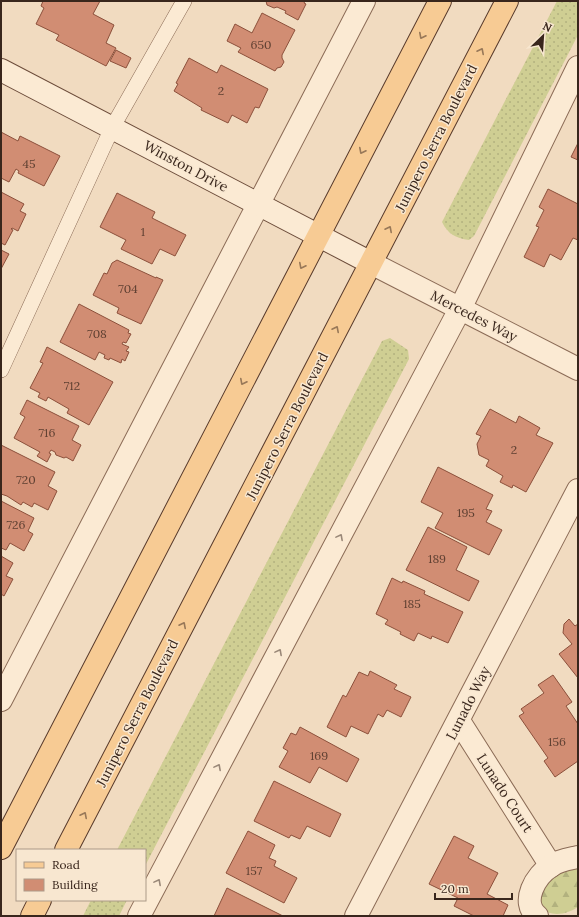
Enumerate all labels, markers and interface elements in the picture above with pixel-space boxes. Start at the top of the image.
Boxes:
north arrow [523,16,563,56]
text: N [540,19,554,35]
one-way arrow [419,31,427,39]
house number: 650 [251,37,271,52]
one-way arrow [476,48,484,55]
street label: Junipero Serra Boulevard [390,61,481,216]
house number: 2 [218,83,224,98]
street label: Winston Drive [141,136,232,196]
one-way arrow [359,147,367,154]
house number: 45 [22,156,36,171]
house number: 1 [141,224,145,239]
one-way arrow [384,226,391,233]
one-way arrow [300,262,307,270]
house number: 704 [118,281,138,296]
street label: Mercedes Way [428,286,521,346]
house number: 708 [87,326,107,341]
one-way arrow [332,326,339,334]
street label: Junipero Serra Boulevard [241,349,332,504]
house number: 712 [64,378,80,393]
one-way arrow [240,378,248,385]
house number: 716 [39,425,55,440]
house number: 2 [511,442,517,457]
house number: 720 [16,472,36,487]
house number: 195 [457,505,475,520]
house number: 726 [7,517,26,532]
one-way arrow [335,534,343,541]
house number: 189 [428,551,446,566]
house number: 185 [403,596,421,611]
one-way arrow [178,622,186,630]
street label: Junipero Serra Boulevard [91,636,182,791]
one-way arrow [275,649,282,656]
street label: Lunado Way [442,663,495,743]
house number: 156 [548,734,566,749]
house number: 169 [310,748,328,763]
street label: Lunado Court [473,750,537,836]
one-way arrow [214,763,221,771]
one-way arrow [79,812,87,820]
legend [16,849,146,901]
text: Road [52,857,80,872]
house number: 157 [246,863,263,878]
scale bar [435,875,512,901]
text: Building [52,877,98,892]
one-way arrow [153,878,160,886]
text: 20 m [441,881,469,896]

